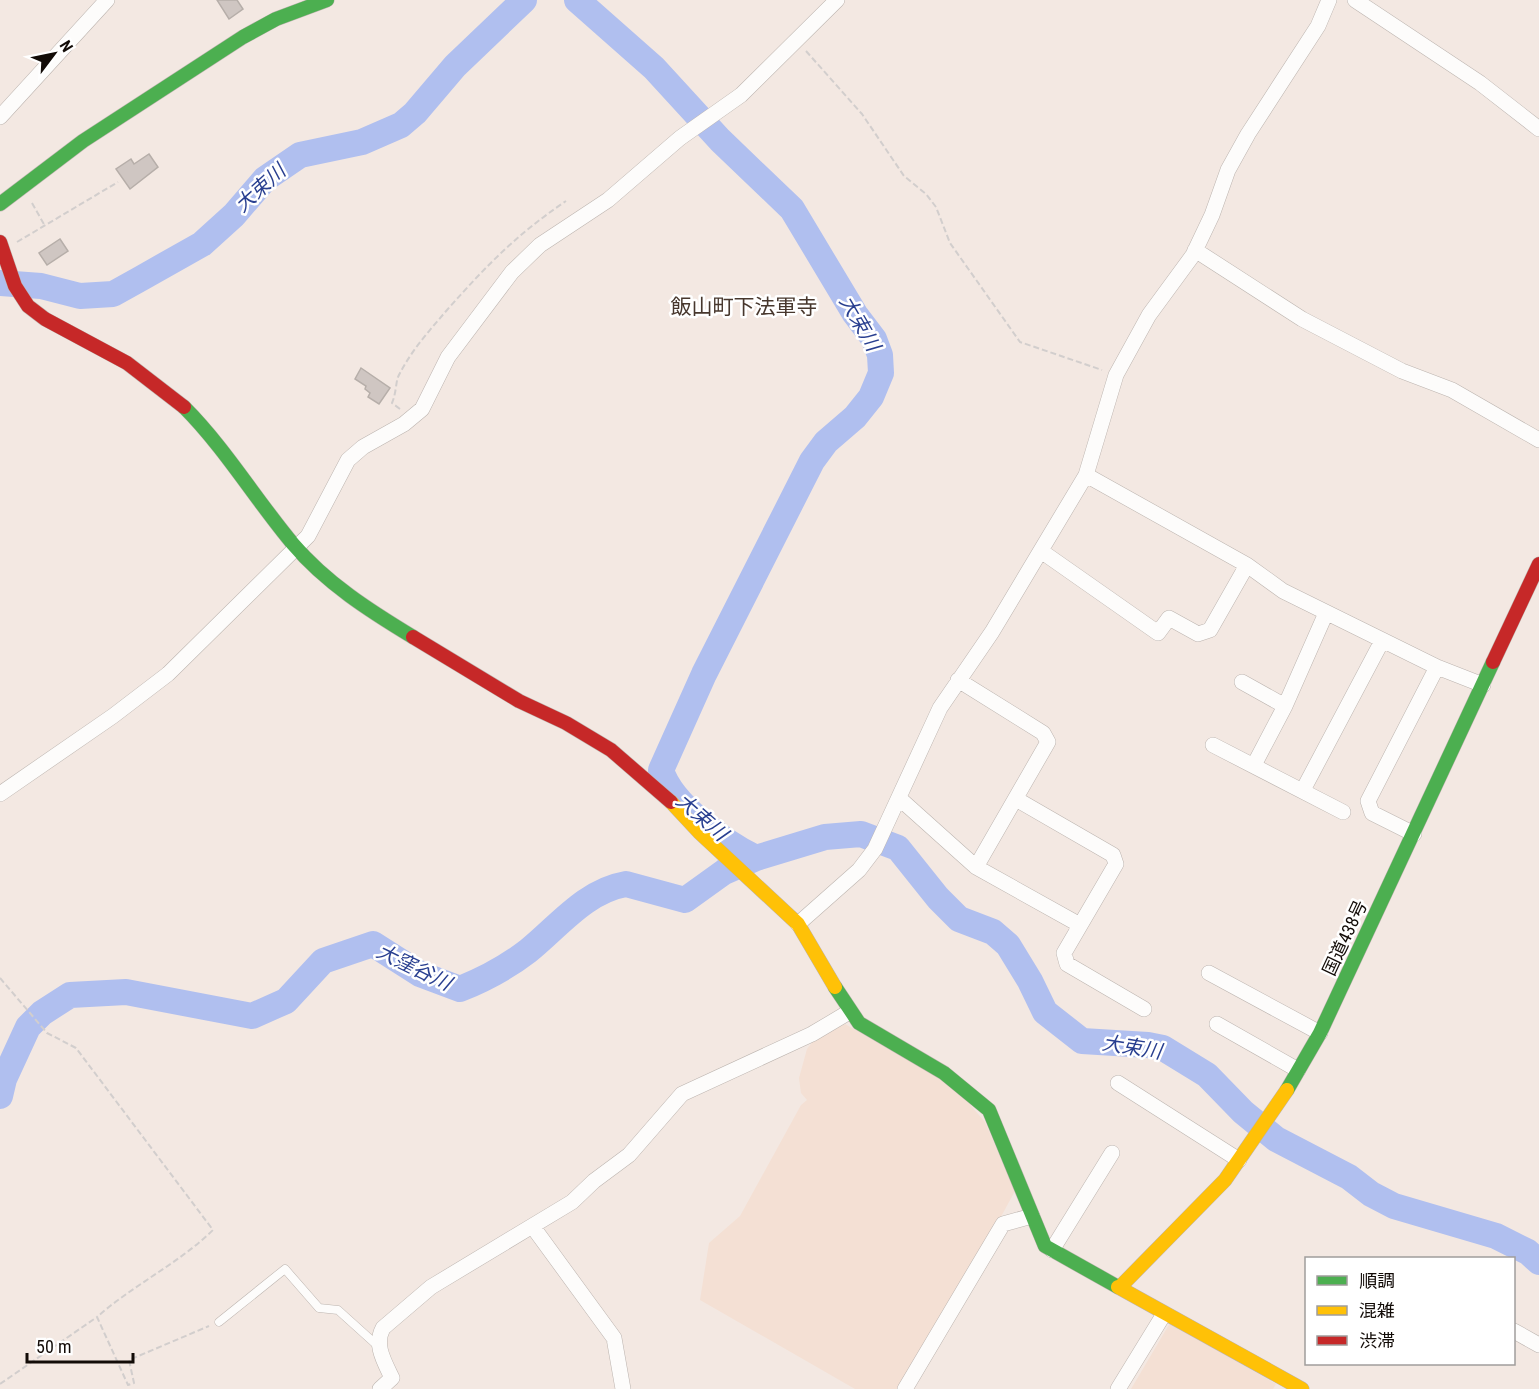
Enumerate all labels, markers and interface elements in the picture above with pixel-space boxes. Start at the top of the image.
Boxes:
north arrow [24,24,84,84]
text: N [56,37,77,56]
water label: 大束川 [230,158,292,217]
water label: 大束川 [835,291,886,357]
district label: 飯山町下法軍寺 [671,295,818,319]
water label: 大束川 [671,788,734,847]
street label: 国道438号 [1318,897,1371,979]
water label: 大窪谷川 [373,939,457,996]
water label: 大束川 [1100,1030,1165,1064]
legend [1305,1257,1515,1365]
text: 順調 [1359,1270,1395,1291]
text: 混雑 [1359,1300,1395,1321]
scale bar [27,1326,134,1364]
text: 渋滞 [1359,1330,1395,1351]
text: 50 m [36,1336,71,1357]

